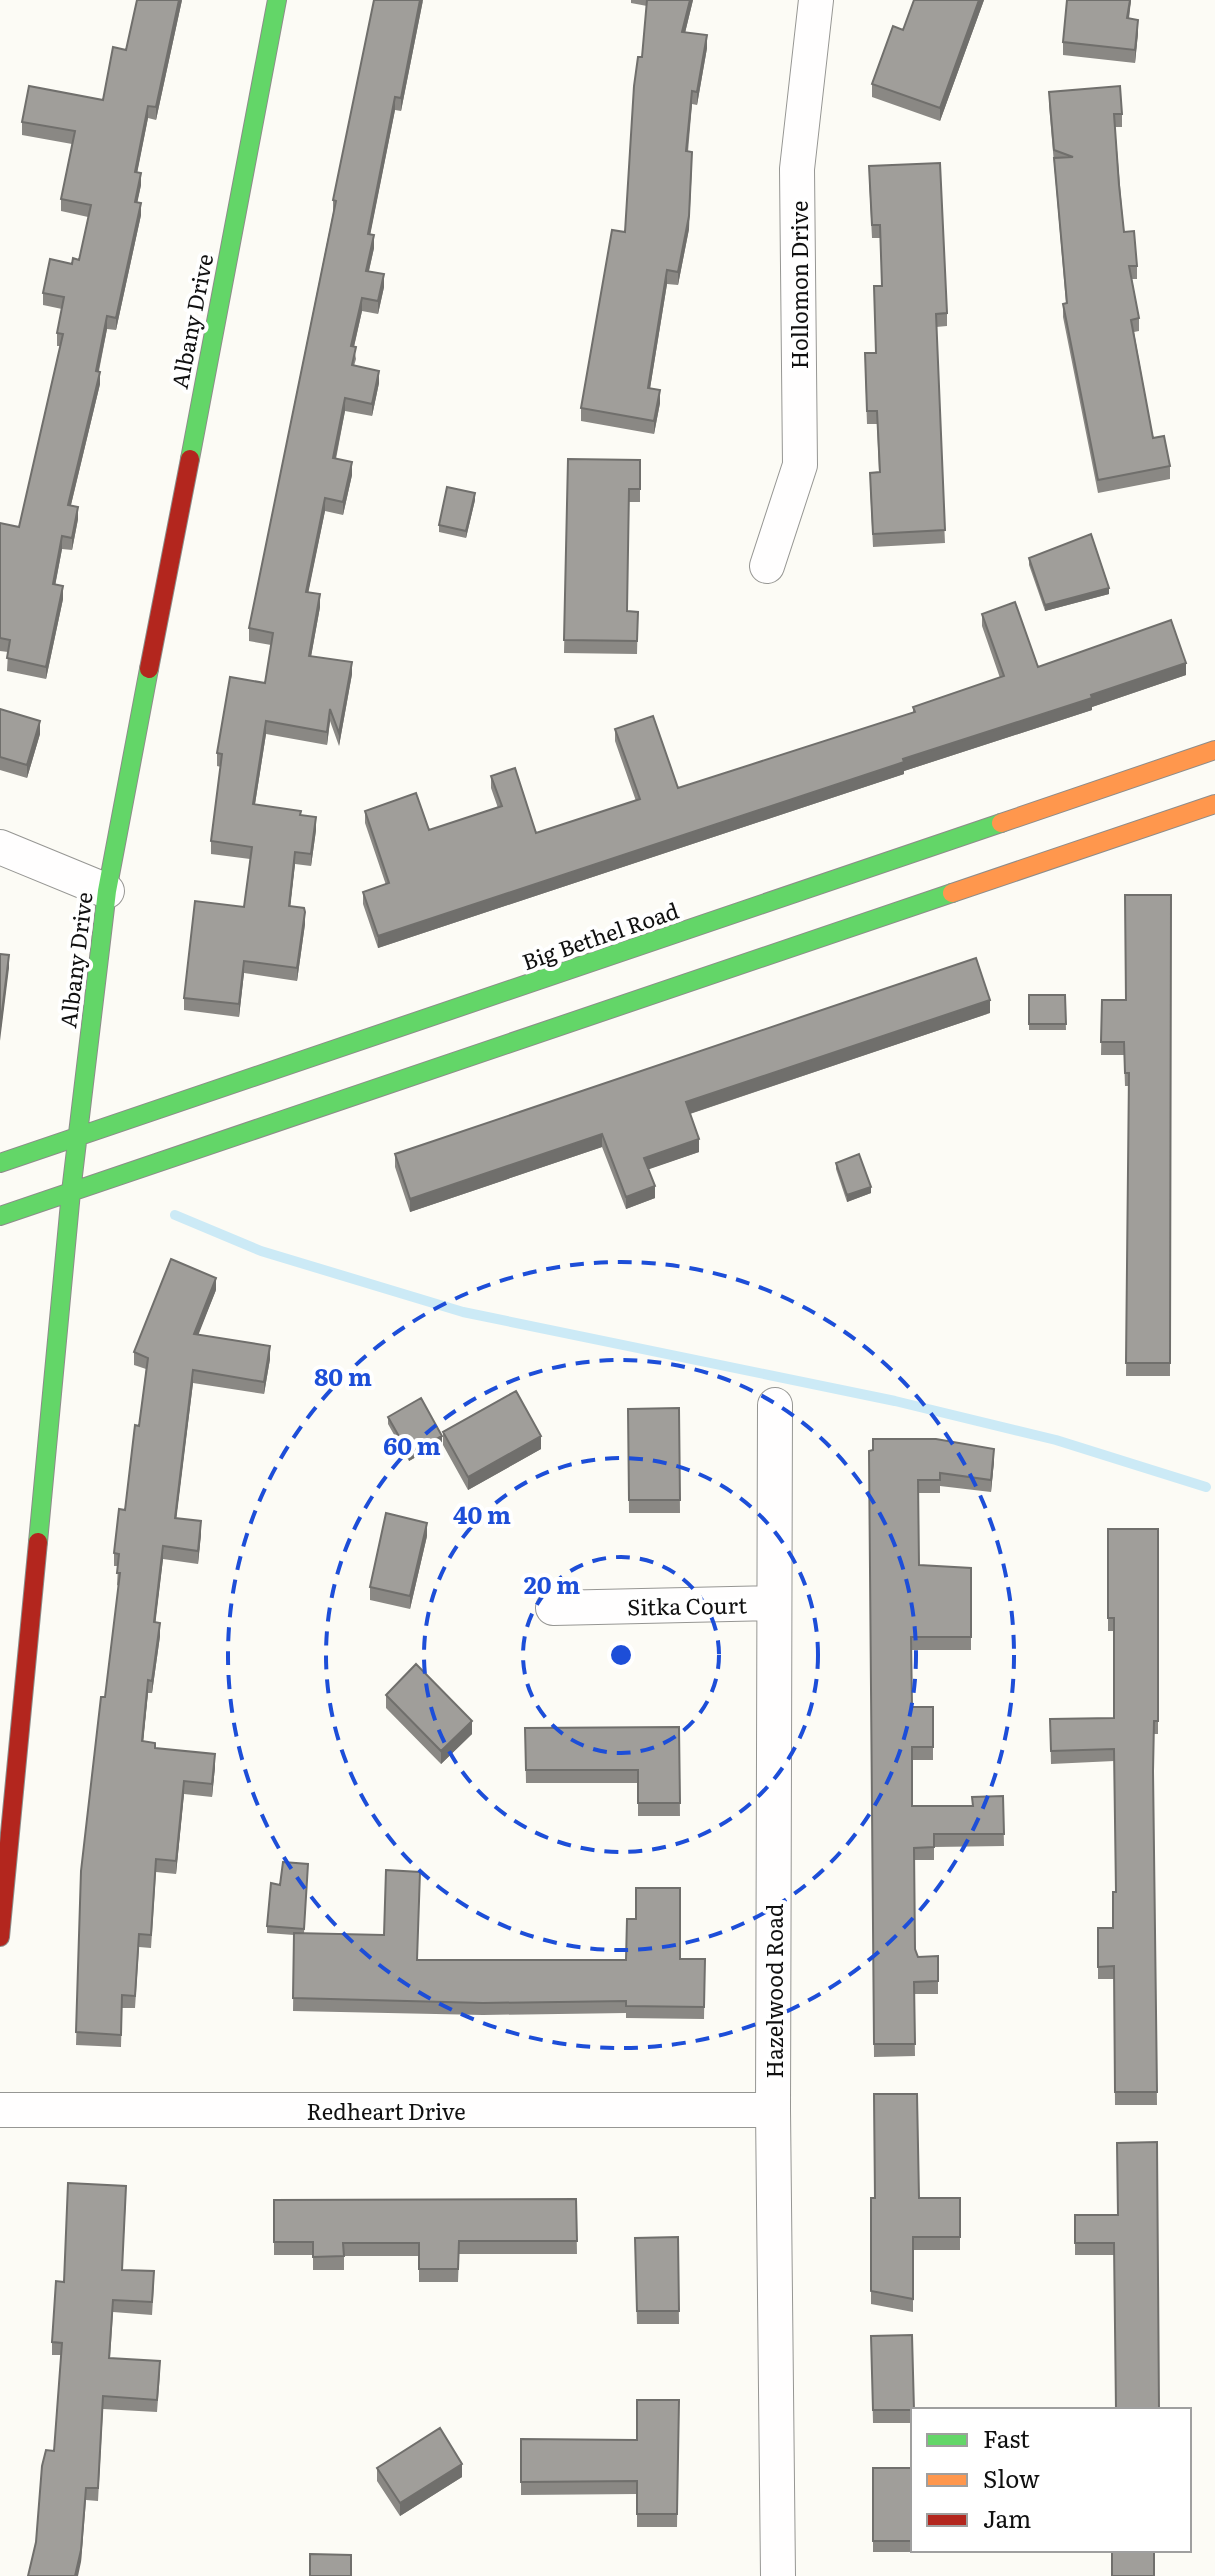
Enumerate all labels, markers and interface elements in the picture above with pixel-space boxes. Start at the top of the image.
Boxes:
street label: Hollomon Drive [782,201,815,369]
street label: Albany Drive [162,251,220,391]
street label: Albany Drive [50,890,100,1030]
street label: Big Bethel Road [517,893,683,977]
text: 80 m [314,1358,372,1393]
text: 60 m [383,1427,441,1462]
text: 40 m [453,1496,511,1531]
text: 20 m [524,1566,580,1601]
street label: Sitka Court [627,1587,747,1623]
centre of rings [607,1641,635,1669]
street label: Hazelwood Road [757,1904,790,2078]
street label: Redheart Drive [306,2094,466,2127]
legend [911,2408,1191,2552]
text: Fast [983,2420,1030,2455]
text: Slow [983,2460,1040,2495]
text: Jam [983,2500,1031,2535]

